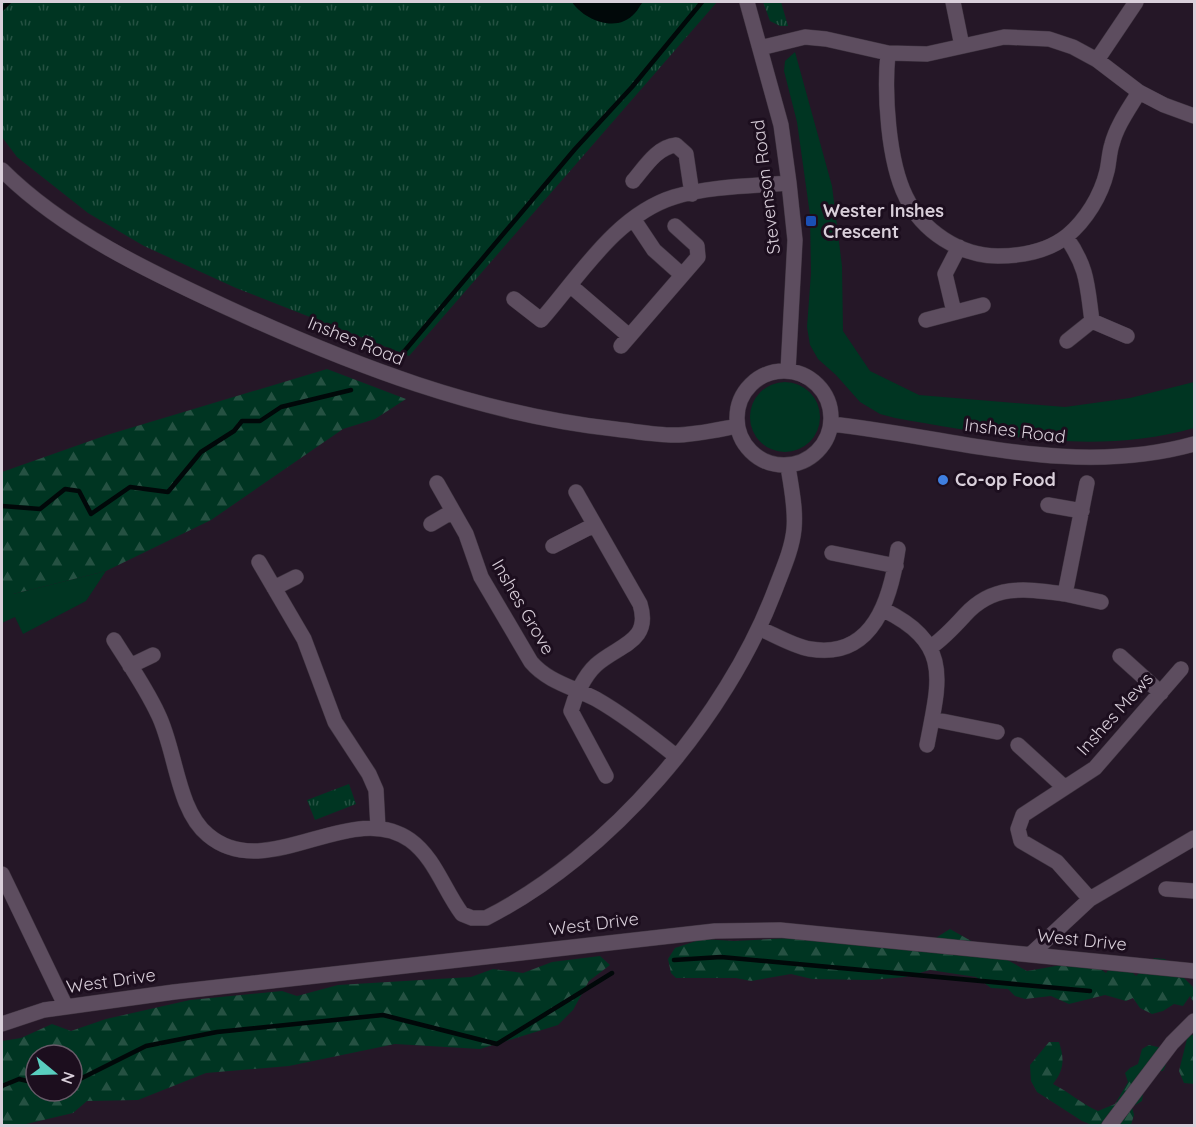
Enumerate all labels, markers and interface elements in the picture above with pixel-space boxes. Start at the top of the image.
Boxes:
street label: Stevenson Road [746,118,785,256]
place label: Wester Inshes Crescent [823,199,944,243]
marker: Wester Inshes Crescent [804,214,818,228]
street label: Inshes Road [305,311,408,370]
street label: Inshes Road [963,413,1067,448]
place label: Co-op Food [955,468,1056,491]
marker: Co-op Food [936,473,950,487]
street label: Inshes Grove [487,555,560,659]
street label: Inshes Mews [1071,667,1158,760]
street label: West Drive [548,907,640,940]
street label: West Drive [1036,923,1128,956]
street label: West Drive [65,963,157,998]
north arrow [24,1043,84,1103]
text: N [57,1069,80,1087]

